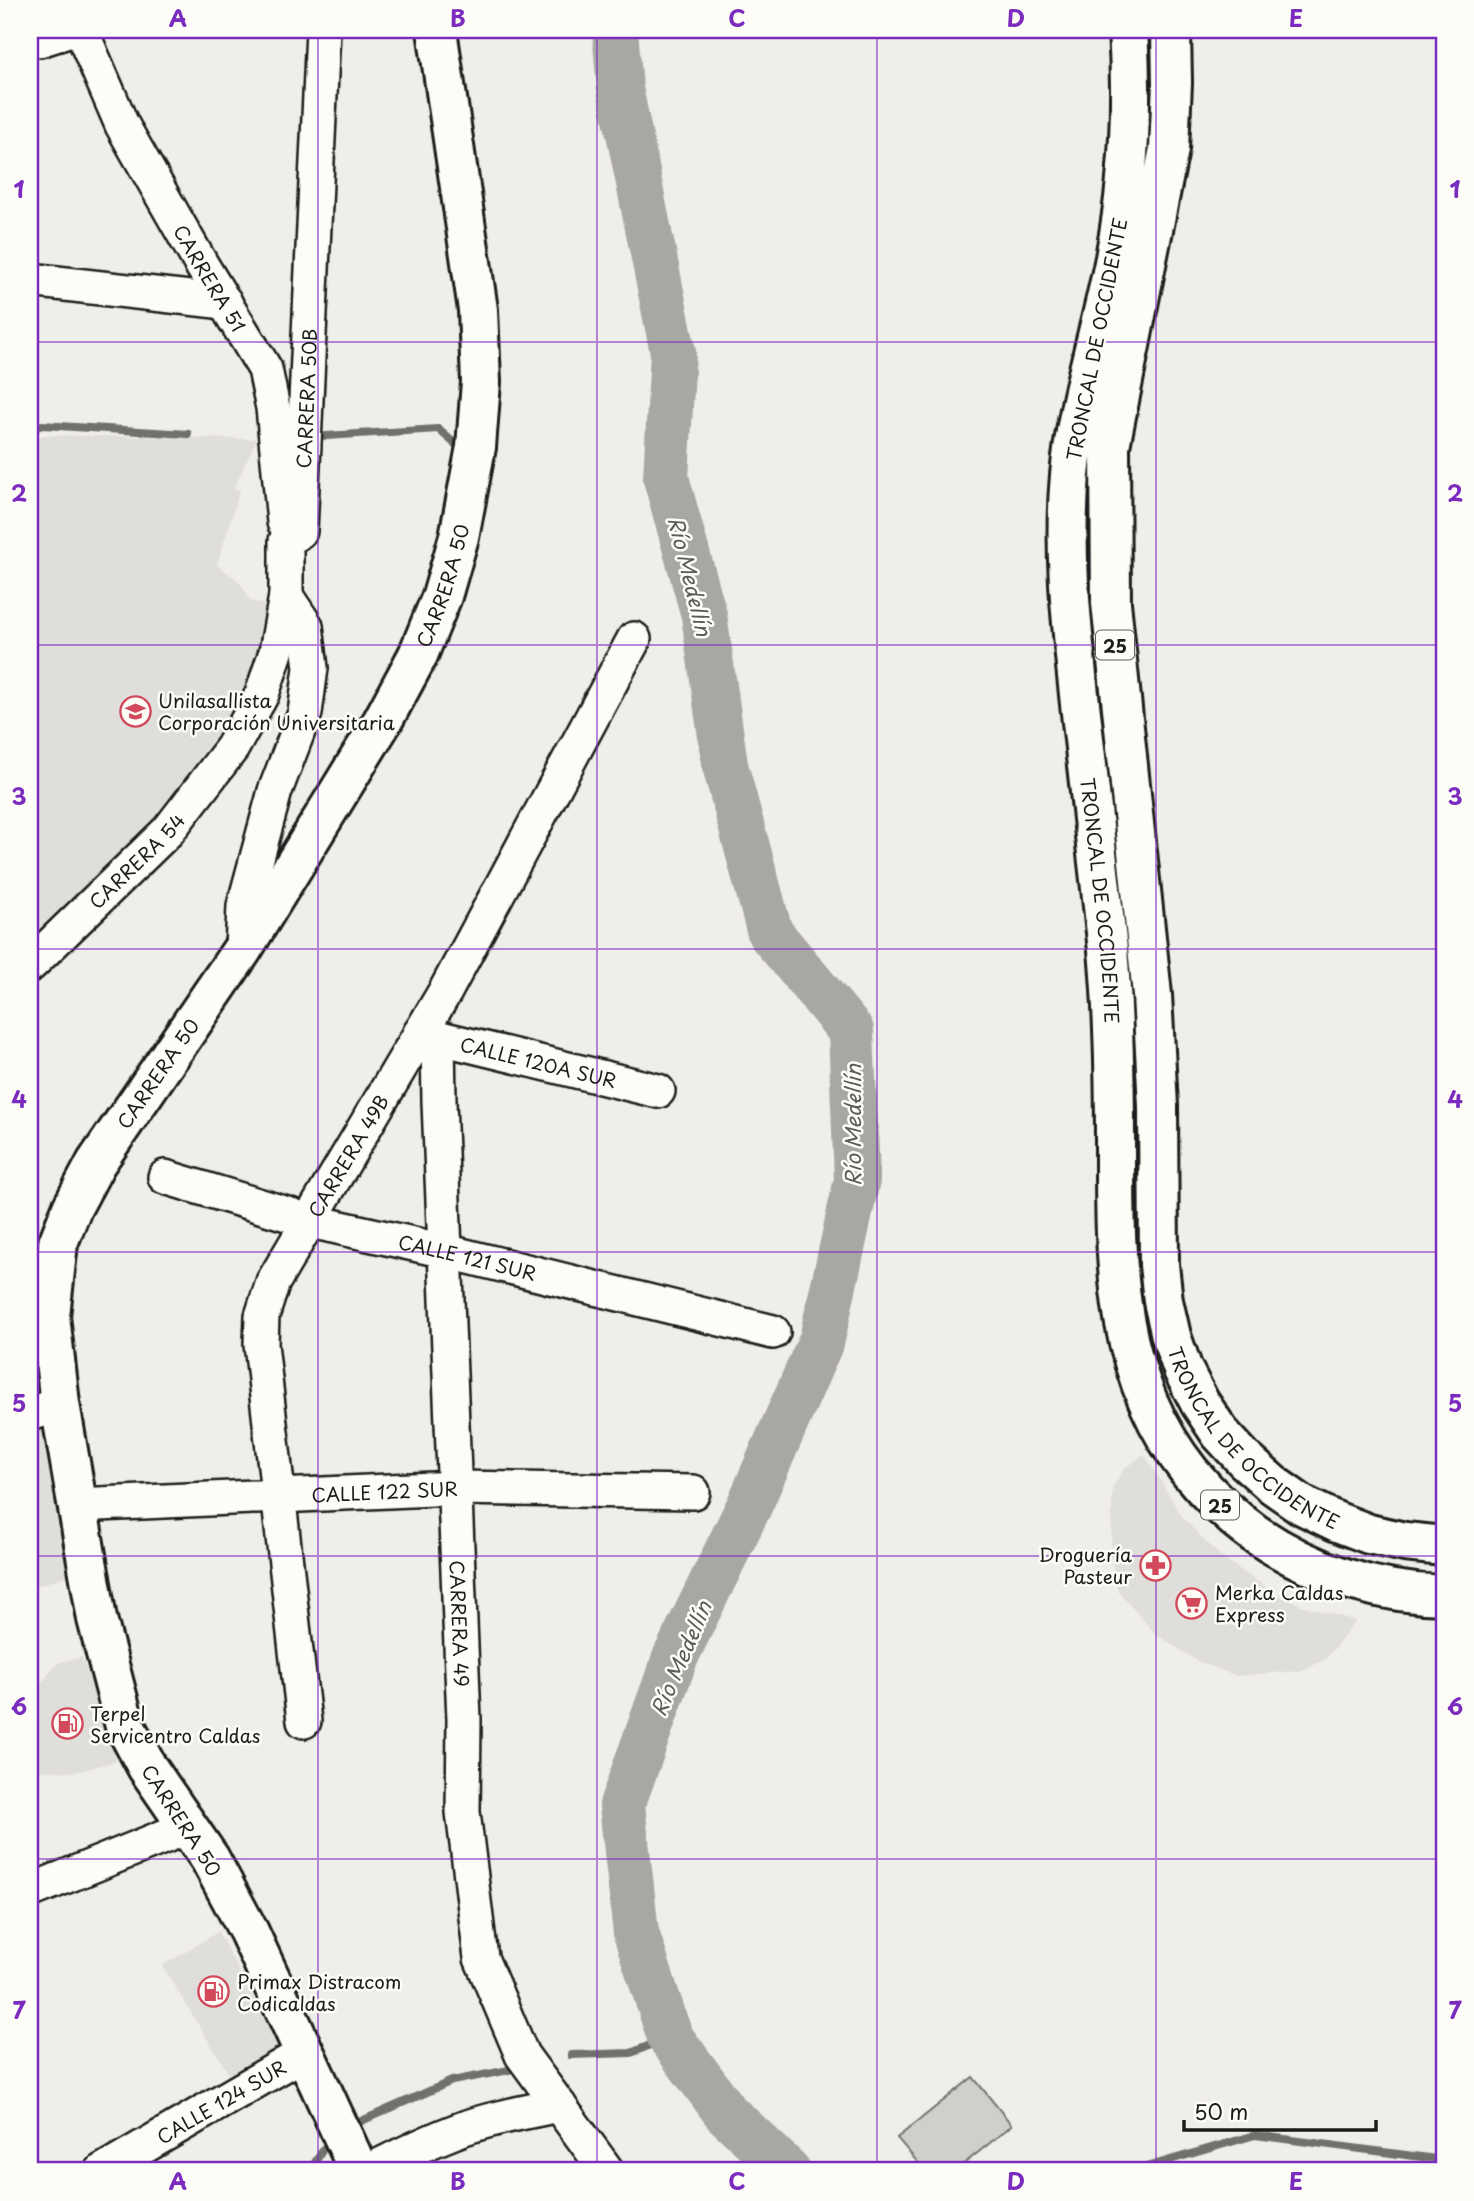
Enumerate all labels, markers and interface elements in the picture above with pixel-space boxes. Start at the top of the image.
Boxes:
text: A [169,0,187,35]
text: B [450,0,466,35]
text: C [728,0,746,35]
text: D [1007,0,1025,35]
text: E [1289,0,1303,35]
text: 1 [14,171,25,206]
text: 1 [1450,171,1461,206]
street label: TRONCAL DE OCCIDENTE [1059,215,1133,463]
street label: CARRERA 51 [167,219,253,337]
street label: CARRERA 50B [289,328,323,469]
text: 2 [11,475,27,510]
text: 2 [1447,475,1463,510]
water label: Río Medellín [661,513,722,640]
street label: CARRERA 50 [409,522,475,651]
road number: 25 [1096,630,1134,660]
place label: Unilasallista Corporación Universitaria [158,686,395,736]
school or university icon: Unilasallista Corporación Universitaria [118,694,152,728]
street label: TRONCAL DE OCCIDENTE [1074,776,1127,1024]
text: 3 [11,778,27,813]
text: 3 [1447,778,1463,813]
street label: CARRERA 54 [82,807,191,915]
street label: CARRERA 50 [110,1013,205,1134]
street label: CALLE 120A SUR [457,1029,620,1094]
water label: Río Medellín [836,1063,868,1186]
text: 4 [11,1081,27,1116]
text: 4 [1447,1081,1463,1116]
street label: CARRERA 49B [301,1089,395,1222]
street label: CALLE 121 SUR [396,1227,539,1287]
street label: TRONCAL DE OCCIDENTE [1162,1343,1345,1535]
text: 5 [12,1385,26,1420]
text: 5 [1448,1385,1462,1420]
street label: CALLE 122 SUR [311,1474,459,1508]
road number: 25 [1201,1490,1239,1520]
place label: Droguería Pasteur [1039,1540,1132,1590]
pharmacy icon: Droguería Pasteur [1138,1548,1172,1582]
street label: CARRERA 49 [444,1560,477,1687]
place label: Merka Caldas Express [1215,1578,1343,1628]
supermarket icon: Merka Caldas Express [1175,1586,1209,1620]
water label: Río Medellín [641,1595,719,1720]
text: 6 [11,1688,27,1723]
text: 6 [1447,1688,1463,1723]
place label: Terpel Servicentro Caldas [90,1699,260,1749]
fuel station icon: Terpel Servicentro Caldas [50,1707,84,1741]
street label: CARRERA 50 [135,1759,229,1881]
place label: Primax Distracom Codicaldas [237,1967,401,2017]
fuel station icon: Primax Distracom Codicaldas [197,1975,231,2009]
text: 7 [12,1992,26,2027]
text: 7 [1448,1992,1462,2027]
street label: CALLE 124 SUR [151,2053,291,2150]
scale bar [1184,2089,1376,2133]
text: 50 m [1194,2095,1248,2127]
text: A [169,2163,187,2198]
text: B [450,2163,466,2198]
text: C [728,2163,746,2198]
text: D [1007,2163,1025,2198]
text: E [1289,2163,1303,2198]

